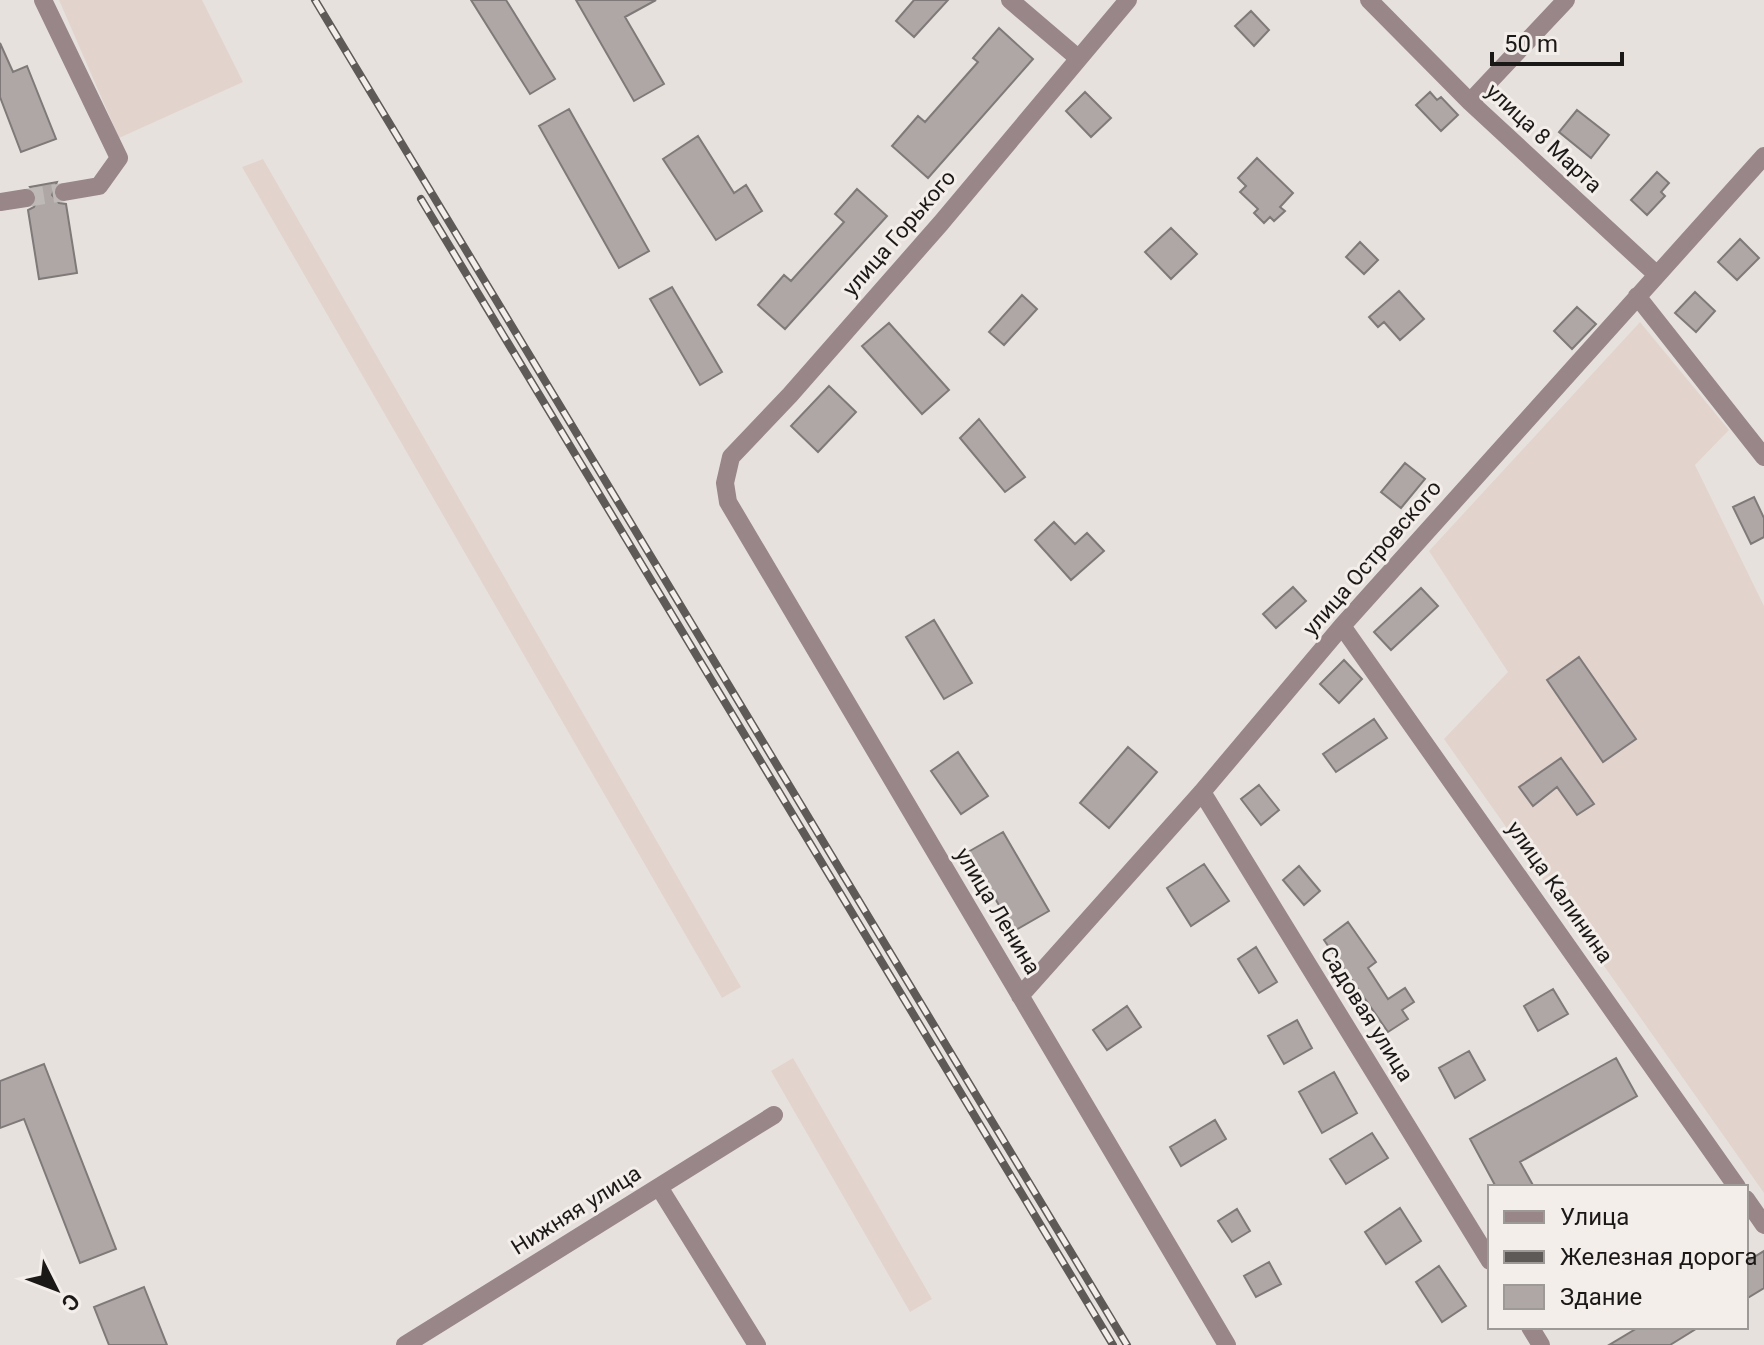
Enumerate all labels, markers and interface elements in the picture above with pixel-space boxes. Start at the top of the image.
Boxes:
scale bar [1492,16,1622,66]
text: 50 m [1504,30,1558,58]
street label: улица 8 Марта [1481,78,1607,198]
street label: улица Горького [838,165,960,301]
street label: улица Островского [1298,475,1446,641]
street label: улица Калинина [1502,816,1618,968]
street label: улица Ленина [950,843,1046,979]
street label: Садовая улица [1315,942,1419,1086]
street label: Нижняя улица [507,1160,645,1260]
legend [1488,1185,1748,1329]
text: Улица [1560,1203,1629,1231]
text: Железная дорога [1560,1243,1757,1271]
north arrow [16,1249,96,1329]
text: Здание [1560,1283,1642,1311]
text: С [56,1288,85,1316]

